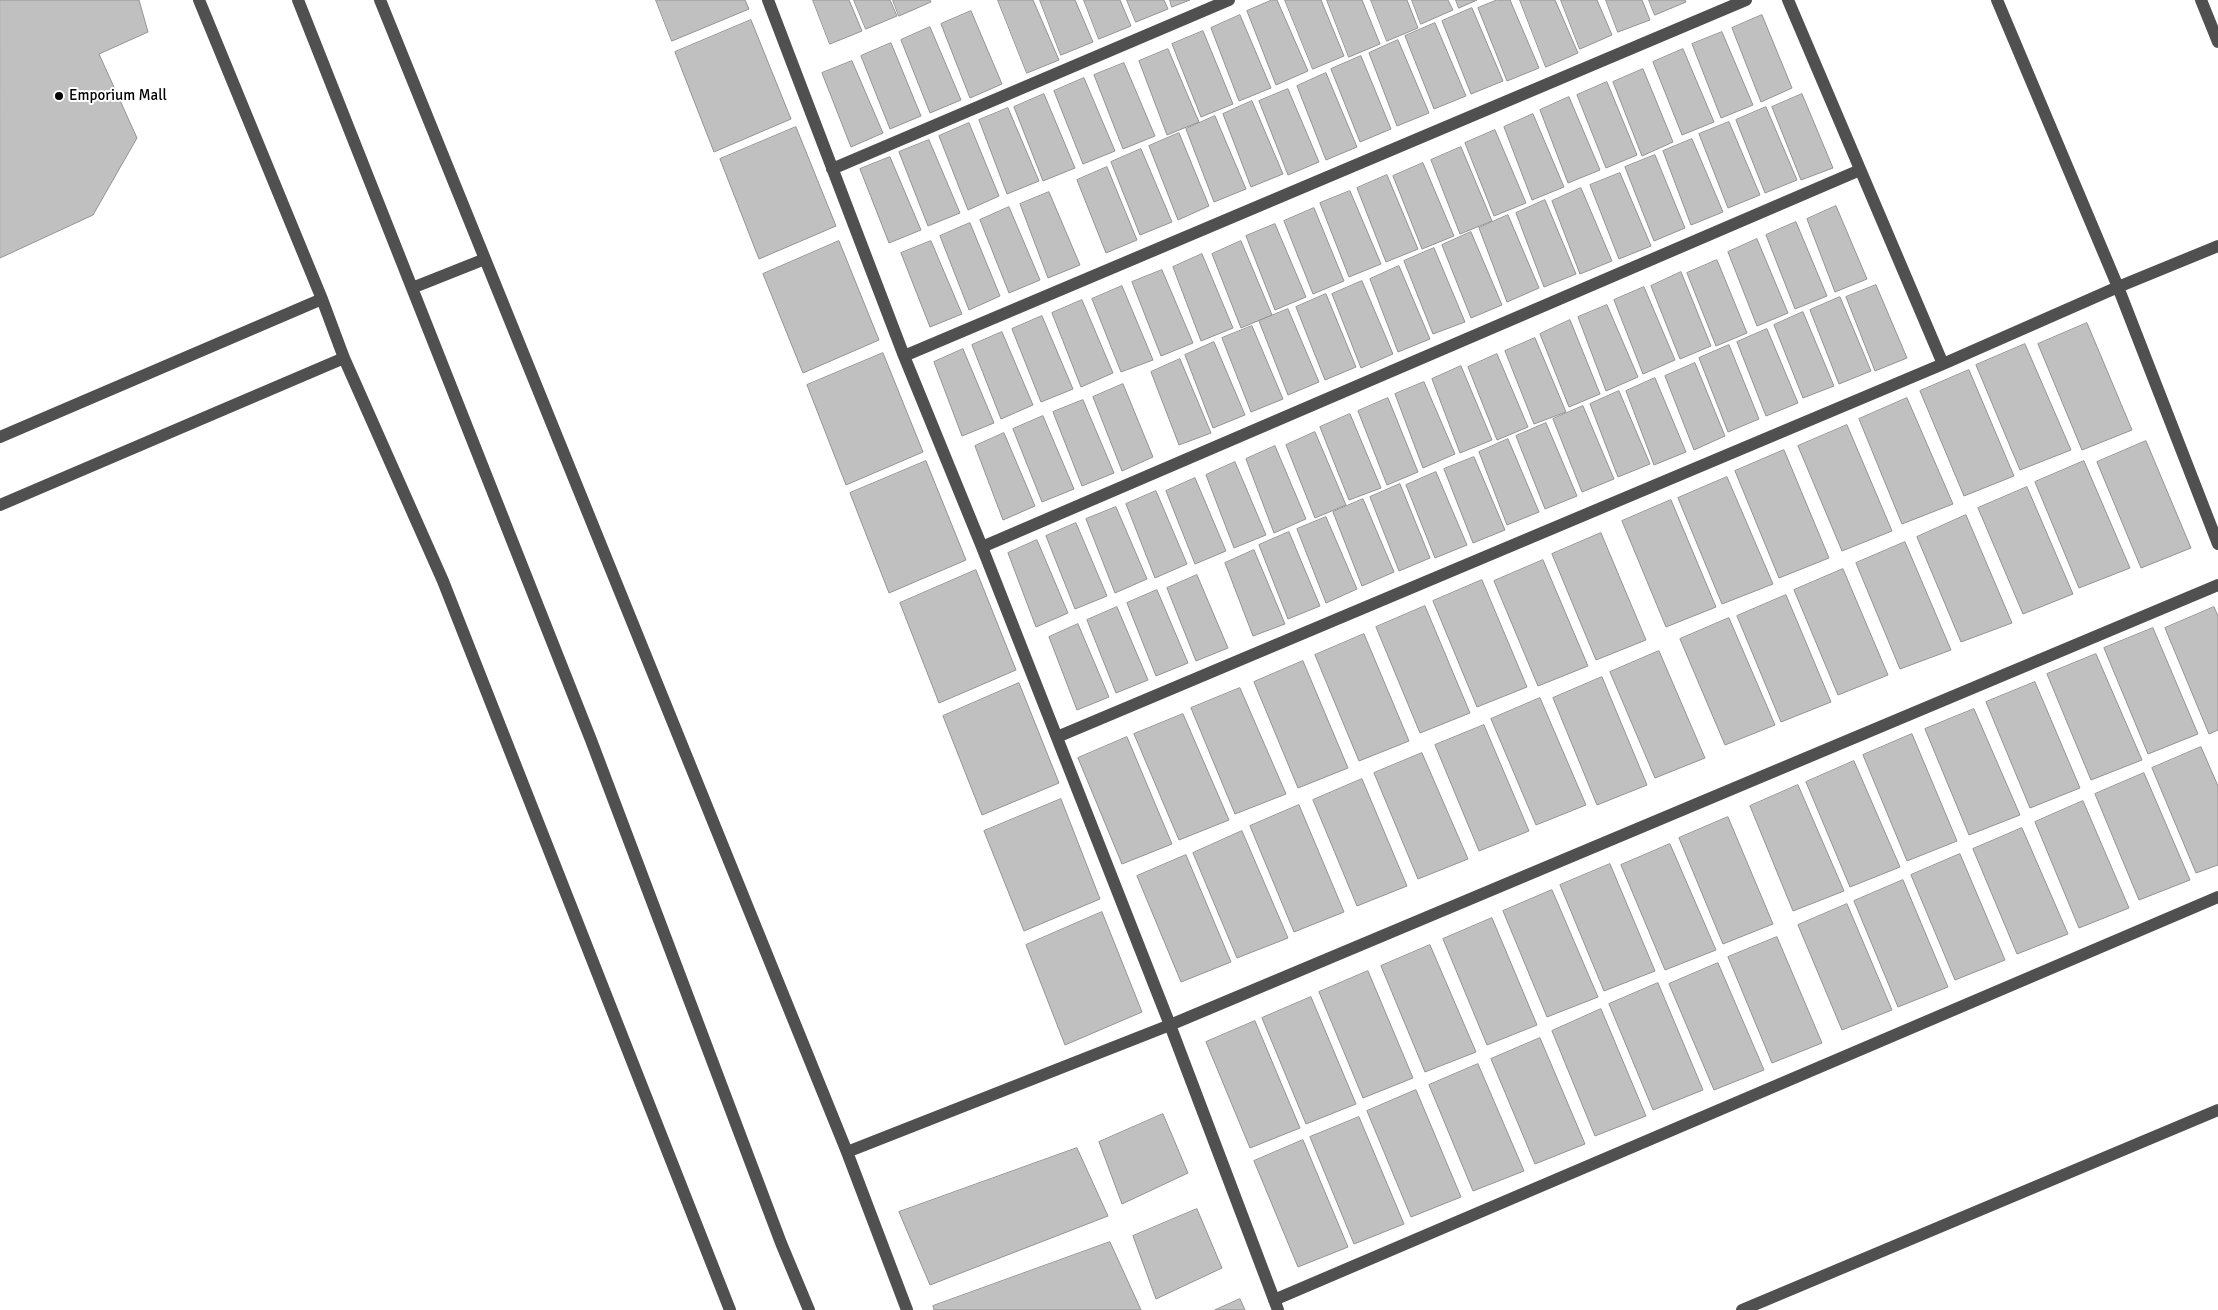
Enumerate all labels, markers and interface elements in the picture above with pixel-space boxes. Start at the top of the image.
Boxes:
place label: Emporium Mall [69,87,167,105]
marker: Emporium Mall [53,90,65,102]

